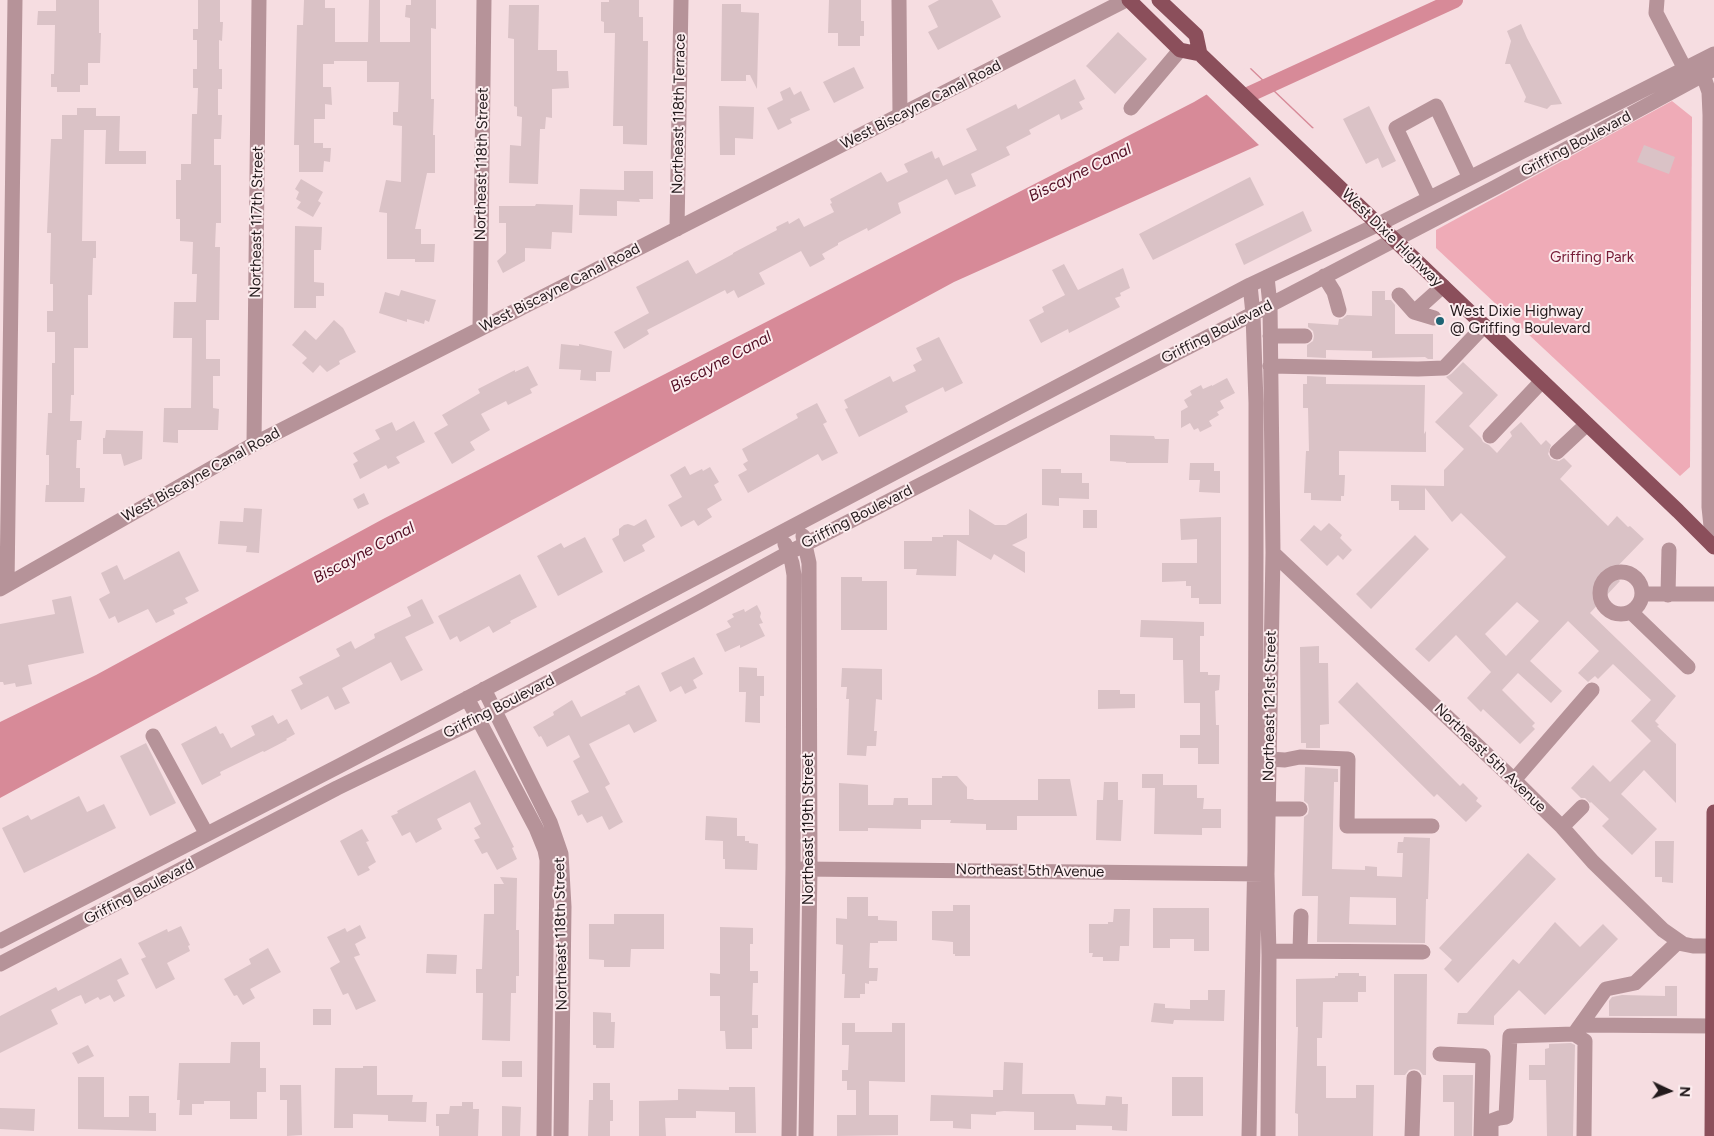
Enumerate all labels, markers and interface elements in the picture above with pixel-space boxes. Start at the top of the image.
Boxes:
street label: Northeast 118th Terrace [669,34,689,194]
street label: West Biscayne Canal Road [838,57,1004,153]
street label: Northeast 118th Street [472,87,492,241]
street label: Griffing Boulevard [1518,107,1634,181]
water label: Biscayne Canal [1025,140,1135,206]
street label: Northeast 117th Street [247,146,267,298]
street label: West Dixie Highway [1338,185,1446,291]
street label: West Biscayne Canal Road [477,240,643,336]
park label: Griffing Park [1550,249,1634,267]
street label: Griffing Boulevard [1159,296,1275,368]
place label: West Dixie Highway @ Griffing Boulevard [1450,303,1591,338]
marker: West Dixie Highway @ Griffing Boulevard [1434,315,1446,327]
water label: Biscayne Canal [667,327,775,397]
street label: West Biscayne Canal Road [119,424,283,526]
street label: Griffing Boulevard [799,481,915,553]
water label: Biscayne Canal [310,518,418,588]
street label: Northeast 121st Street [1260,630,1280,782]
street label: Griffing Boulevard [441,671,557,743]
street label: Northeast 5th Avenue [1430,700,1550,816]
street label: Northeast 119th Street [800,753,818,905]
street label: Griffing Boulevard [81,855,197,929]
street label: Northeast 118th Street [551,857,571,1011]
street label: Northeast 5th Avenue [955,861,1105,881]
north arrow [1644,1066,1694,1116]
text: N [1676,1086,1693,1098]

